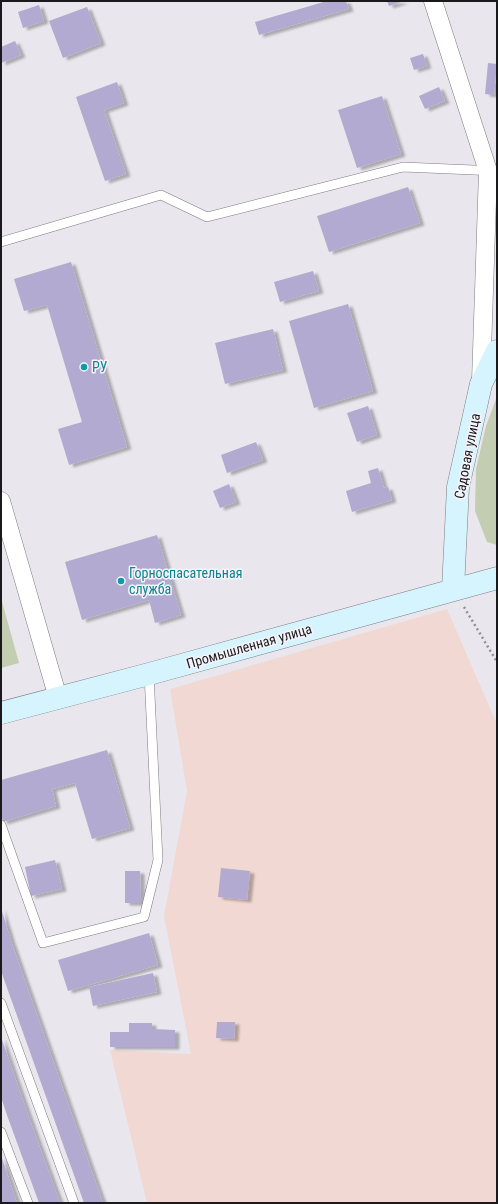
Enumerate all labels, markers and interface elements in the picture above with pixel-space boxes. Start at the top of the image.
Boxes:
place label: РУ [92,359,108,375]
marker: РУ [79,362,89,372]
street label: Садовая улица [451,412,483,500]
place label: Горноспасательная служба [129,565,242,597]
marker: Горноспасательная служба [116,576,126,586]
street label: Промышленная улица [185,620,313,672]

